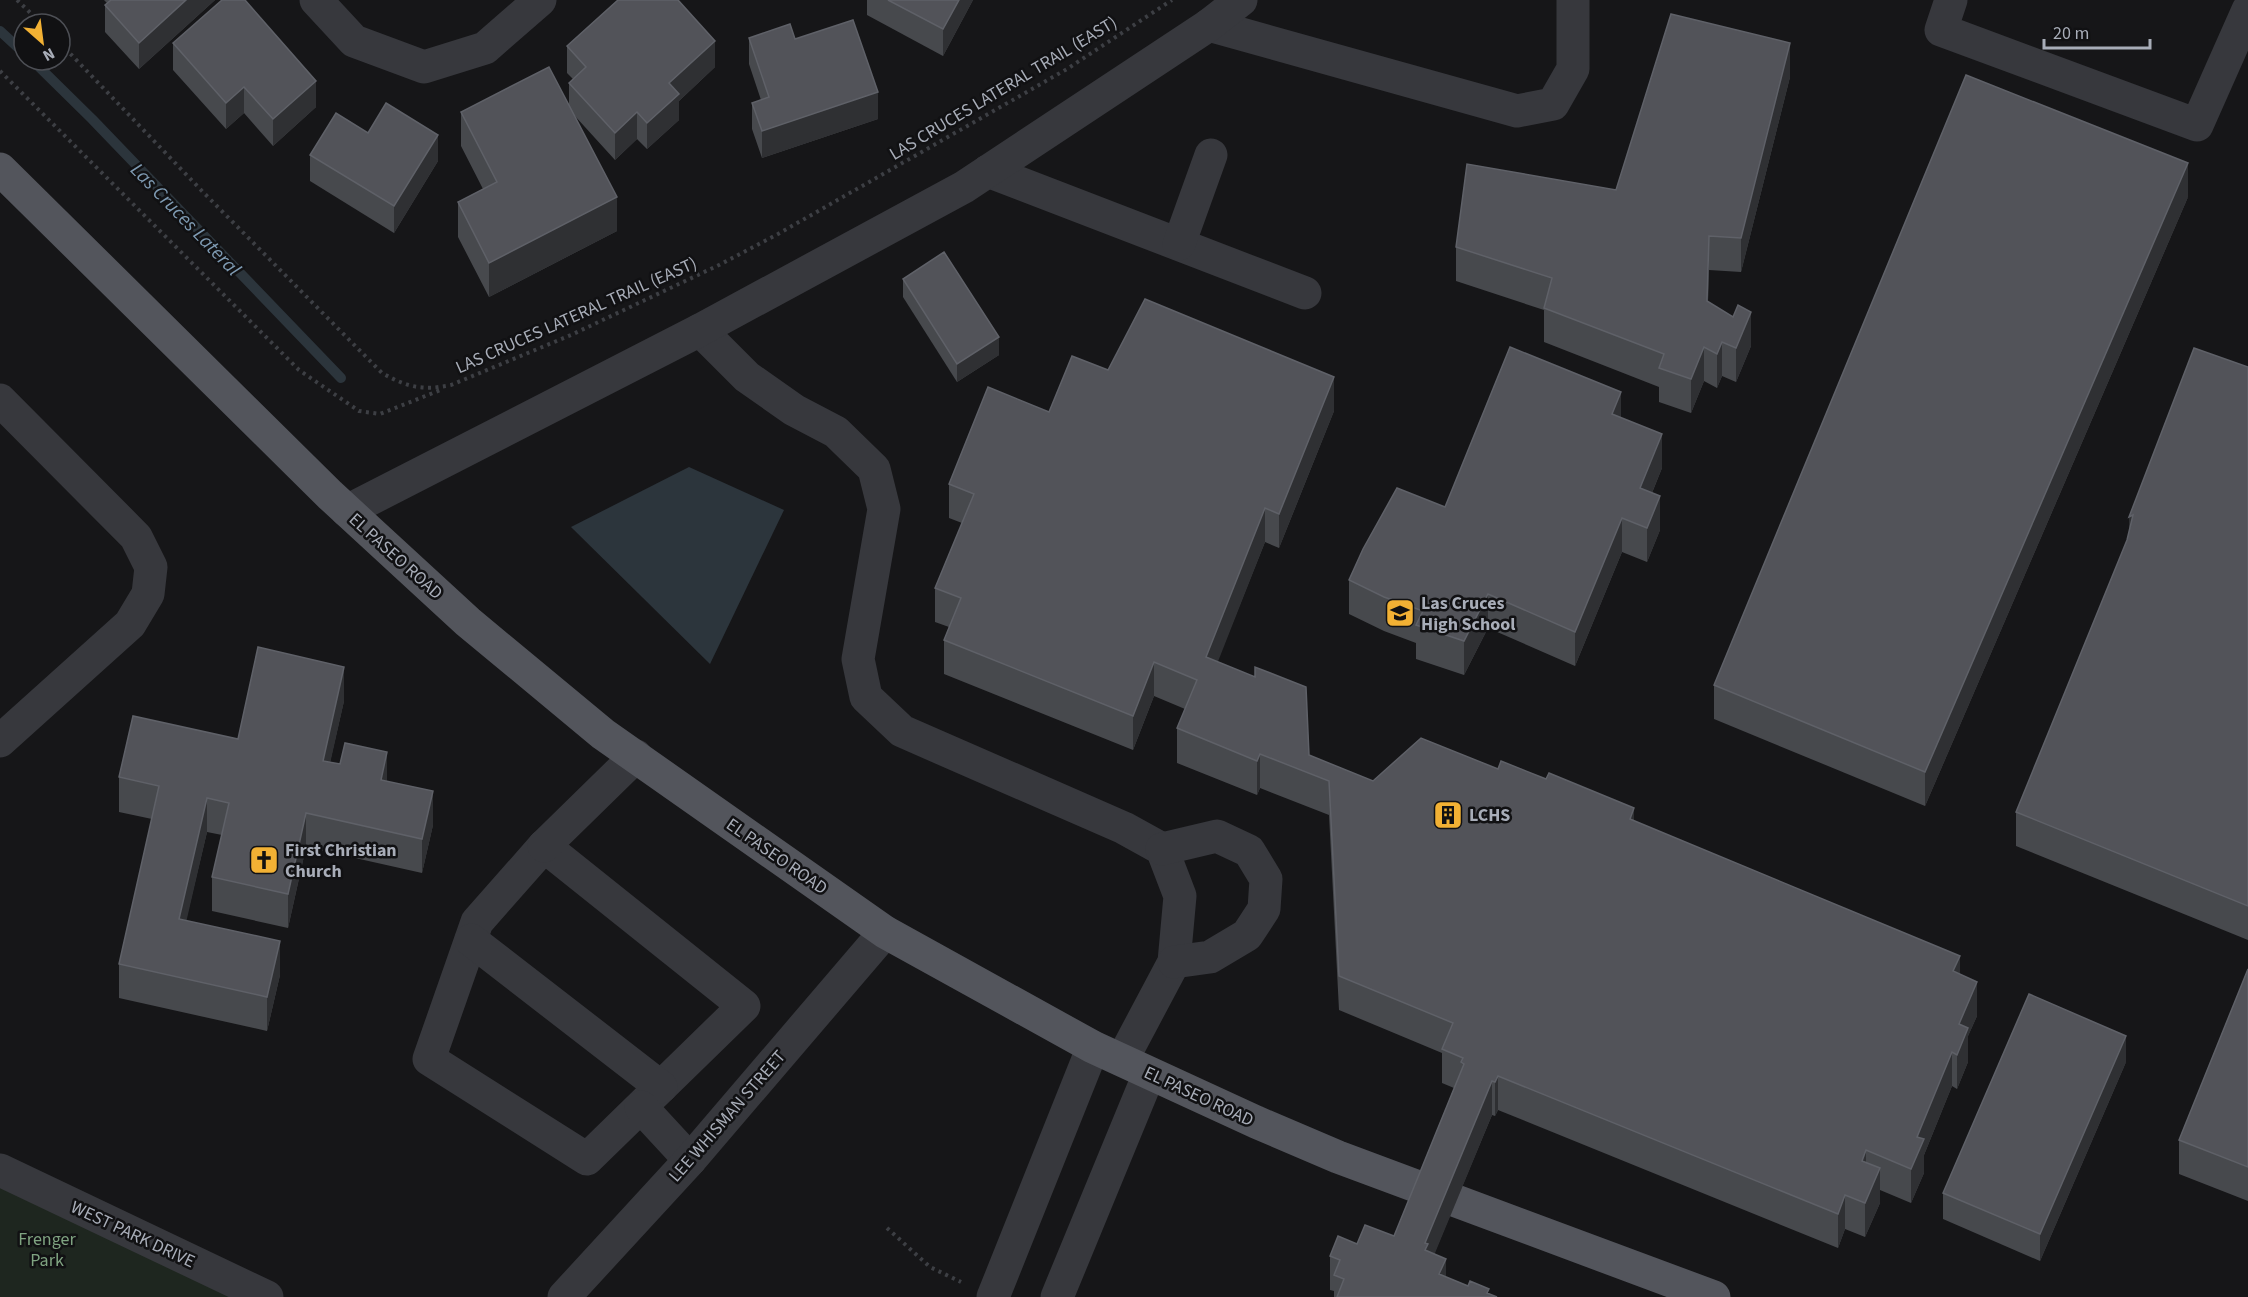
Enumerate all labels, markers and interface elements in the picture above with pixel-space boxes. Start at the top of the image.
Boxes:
street label: LAS CRUCES LATERAL TRAIL (EAST) [885,10,1122,167]
north arrow [12,12,72,72]
scale bar [2044,12,2150,50]
text: 20 m [2053,21,2089,46]
text: N [39,42,58,67]
water label: Las Cruces Lateral [124,157,247,283]
street label: LAS CRUCES LATERAL TRAIL (EAST) [452,251,701,380]
street label: EL PASEO ROAD [343,507,448,605]
place label: Las Cruces High School [1421,591,1515,637]
school or university icon: Las Cruces High School [1384,597,1416,629]
building icon: LCHS [1432,799,1464,831]
place label: LCHS [1469,803,1510,828]
street label: EL PASEO ROAD [721,812,832,901]
place label: First Christian Church [285,838,397,884]
church icon: First Christian Church [248,844,280,876]
street label: LEE WHISMAN STREET [663,1045,792,1188]
street label: EL PASEO ROAD [1140,1060,1258,1133]
street label: WEST PARK DRIVE [67,1195,199,1274]
park label: Frenger Park [18,1227,76,1273]

